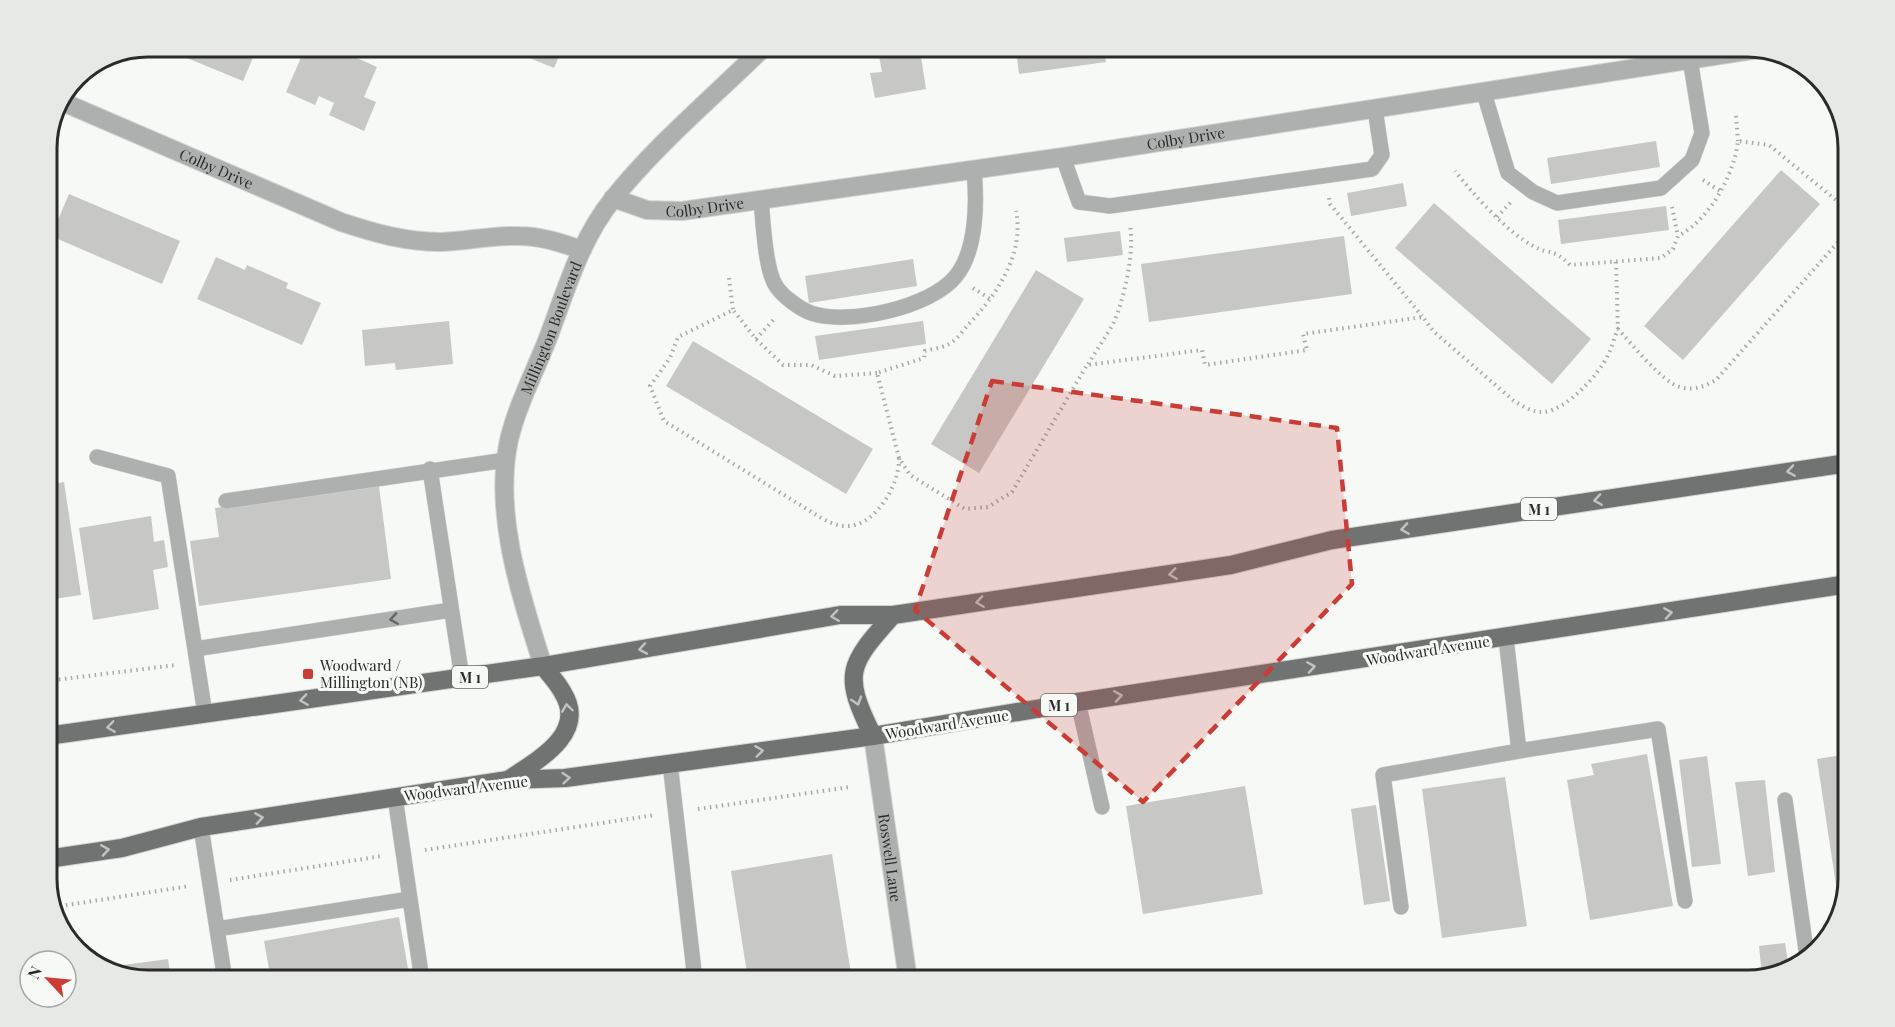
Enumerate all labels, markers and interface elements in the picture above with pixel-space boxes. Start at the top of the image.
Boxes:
street label: Colby Drive [1145,122,1226,154]
street label: Colby Drive [176,144,257,193]
street label: Colby Drive [665,192,745,221]
street label: Millington Boulevard [515,258,586,397]
one-way arrow [1786,465,1795,477]
one-way arrow [1593,494,1602,506]
road number: M 1 [1521,498,1557,520]
one-way arrow [1400,523,1409,535]
one-way arrow [1168,567,1178,579]
one-way arrow [975,596,985,608]
one-way arrow [1663,608,1673,620]
one-way arrow [830,610,839,622]
one-way arrow [389,613,398,625]
street label: Woodward Avenue [1364,630,1491,670]
one-way arrow [638,642,648,655]
place label: Woodward / Millington (NB) [319,655,422,692]
one-way arrow [1306,662,1316,674]
road number: M 1 [452,666,488,688]
marker: Woodward / Millington (NB) [301,667,315,681]
one-way arrow [1113,691,1123,703]
one-way arrow [300,694,309,706]
road number: M 1 [1041,694,1077,716]
one-way arrow [850,695,862,706]
one-way arrow [561,703,573,713]
street label: Woodward Avenue [883,704,1010,744]
one-way arrow [107,721,116,733]
one-way arrow [755,746,764,758]
street label: Woodward Avenue [402,770,529,806]
one-way arrow [562,772,571,785]
one-way arrow [254,812,263,824]
street label: Roswell Lane [874,812,907,903]
one-way arrow [100,845,109,857]
north arrow [18,949,78,1009]
text: N [22,962,46,982]

